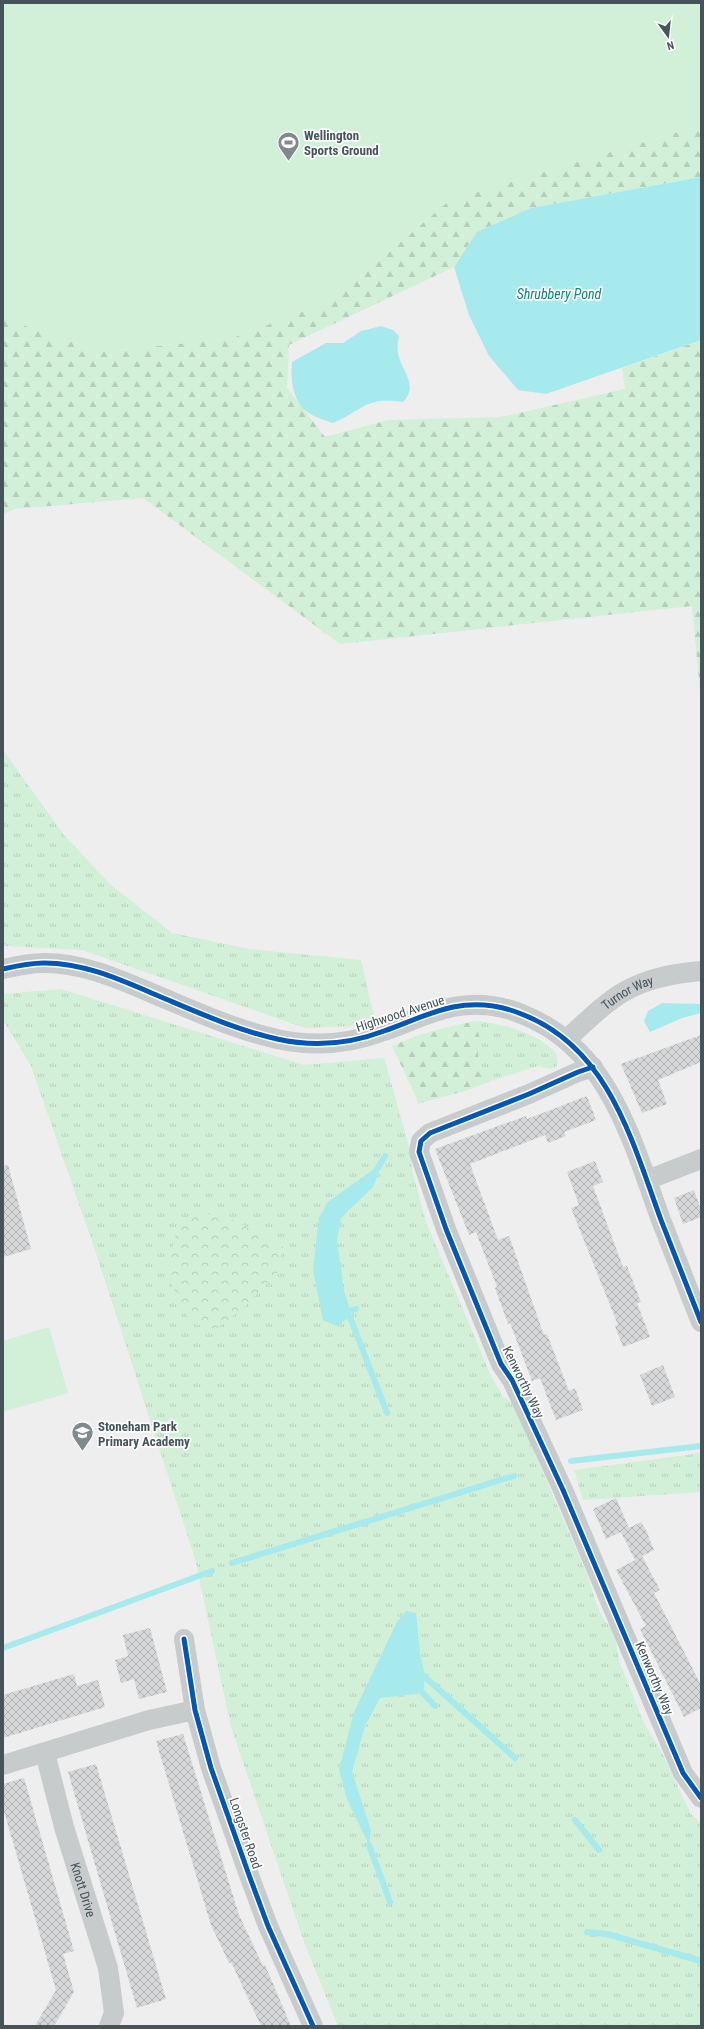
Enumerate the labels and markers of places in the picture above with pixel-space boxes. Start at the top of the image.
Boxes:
place label: Wellington Sports Ground [304,128,379,158]
sports icon: Wellington Sports Ground [276,129,302,162]
place label: Stoneham Park Primary Academy [98,1419,190,1449]
school or university icon: Stoneham Park Primary Academy [69,1420,95,1453]

